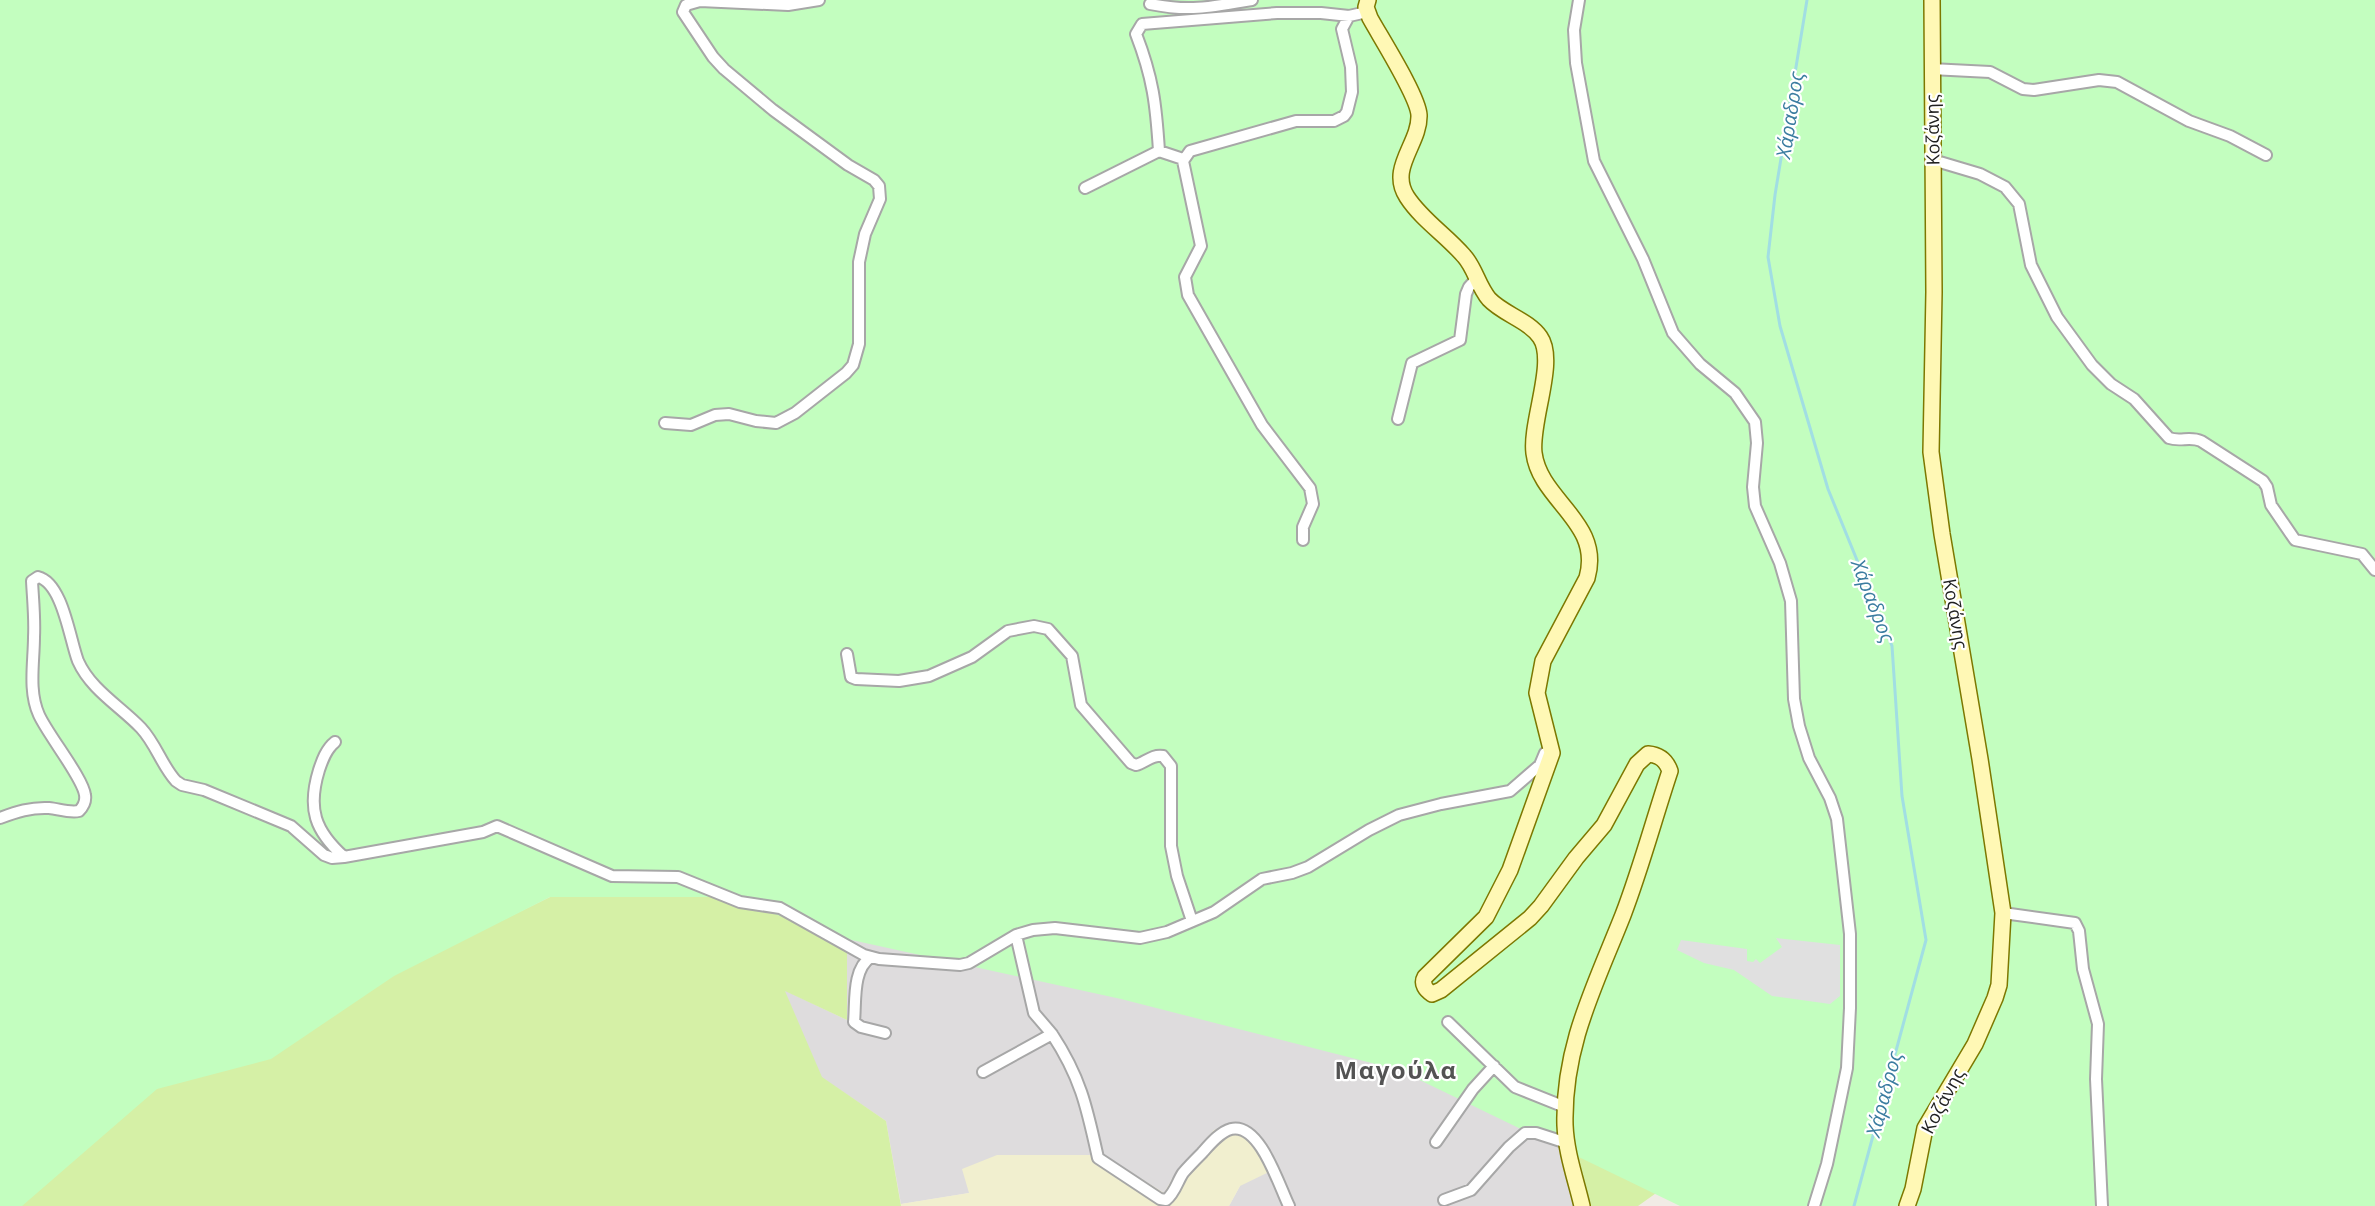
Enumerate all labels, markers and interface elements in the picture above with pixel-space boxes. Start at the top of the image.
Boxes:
water label: Χάραδρος [1769,69,1810,162]
street label: Κοζάνης [1919,94,1945,166]
water label: Χάραδρος [1844,553,1902,647]
street label: Κοζάνης [1938,577,1974,651]
water label: Χάραδρος [1859,1047,1908,1142]
district label: Μαγούλα [1335,1053,1457,1086]
street label: Κοζάνης [1915,1063,1970,1137]

